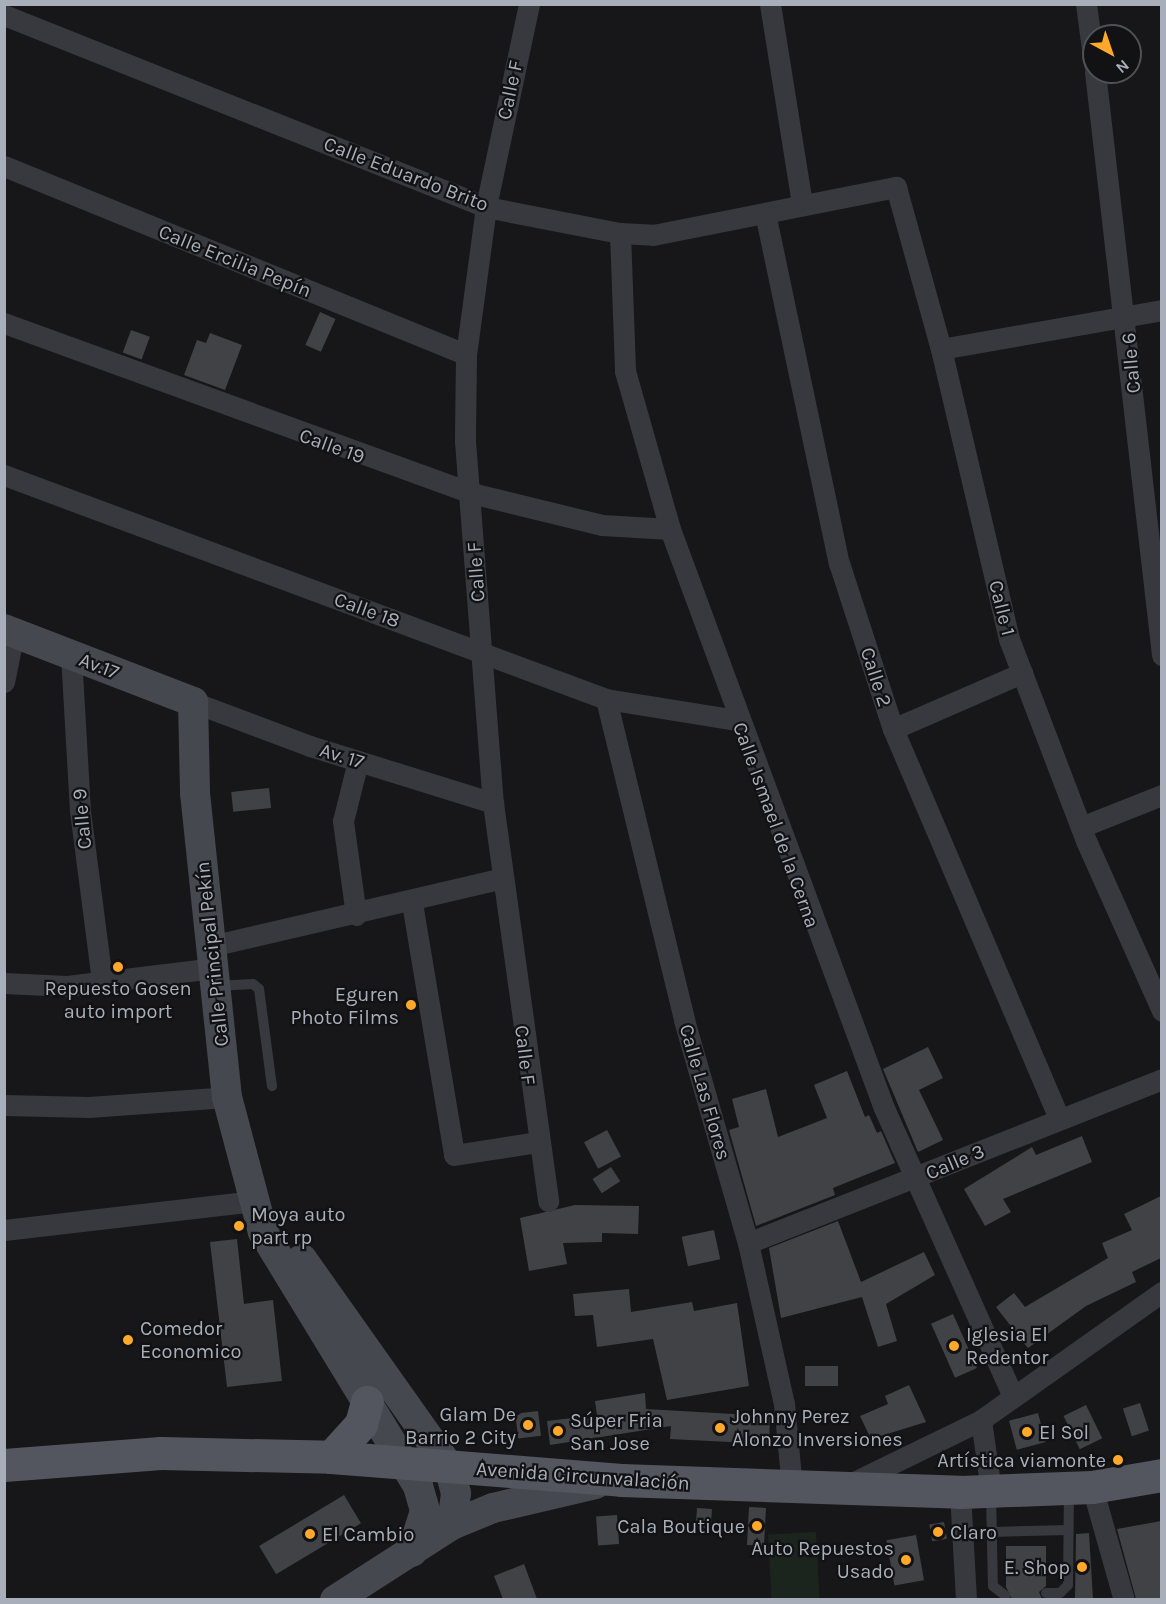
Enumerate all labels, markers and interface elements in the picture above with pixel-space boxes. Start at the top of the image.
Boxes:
north arrow [1082,24,1142,84]
text: N [1112,56,1133,78]
street label: Calle F [492,58,528,122]
street label: Calle Eduardo Brito [320,132,492,216]
street label: Calle Ercilia Pepín [155,219,315,303]
street label: Calle 6 [1116,332,1146,394]
street label: Calle 19 [296,423,368,469]
street label: Calle F [462,541,490,603]
street label: Calle 1 [984,578,1020,638]
street label: Calle 18 [331,587,403,633]
street label: Calle 2 [855,644,897,710]
street label: Av.17 [76,648,122,684]
street label: Calle Ismael de la Cerna [728,719,824,931]
street label: Av. 17 [317,738,367,774]
street label: Calle 9 [67,788,97,850]
street label: Calle Principal Pekín [190,860,234,1048]
marker: Repuesto Gosen auto import [111,960,125,974]
place label: Repuesto Gosen auto import [45,976,191,1023]
place label: Eguren Photo Films [290,982,399,1029]
marker: Eguren Photo Films [404,998,418,1012]
street label: Calle Las Flores [674,1021,736,1163]
street label: Calle F [509,1024,541,1086]
street label: Calle 3 [922,1139,988,1185]
place label: Moya auto part rp [251,1202,346,1249]
marker: Moya auto part rp [232,1219,246,1233]
place label: Comedor Economico [140,1316,241,1363]
place label: Iglesia El Redentor [966,1322,1048,1369]
marker: Comedor Economico [121,1333,135,1347]
marker: Iglesia El Redentor [947,1339,961,1353]
place label: Glam De Barrio 2 City [405,1402,516,1449]
place label: Johnny Perez Alonzo Inversiones [732,1404,903,1451]
place label: Súper Fria San Jose [570,1408,663,1455]
marker: Glam De Barrio 2 City [521,1418,535,1432]
place label: El Sol [1039,1420,1089,1444]
marker: Johnny Perez Alonzo Inversiones [713,1421,727,1435]
marker: Súper Fria San Jose [551,1424,565,1438]
marker: El Sol [1020,1425,1034,1439]
place label: Artística viamonte [937,1448,1106,1472]
marker: Artística viamonte [1111,1453,1125,1467]
street label: Avenida Circunvalación [475,1457,691,1495]
place label: Cala Boutique [617,1514,745,1538]
marker: Cala Boutique [750,1519,764,1533]
place label: Claro [950,1520,997,1544]
place label: El Cambio [322,1522,414,1546]
marker: Claro [931,1525,945,1539]
marker: El Cambio [303,1527,317,1541]
place label: Auto Repuestos Usado [751,1536,894,1583]
marker: Auto Repuestos Usado [899,1553,913,1567]
place label: E. Shop [1004,1555,1070,1579]
marker: E. Shop [1075,1560,1089,1574]

